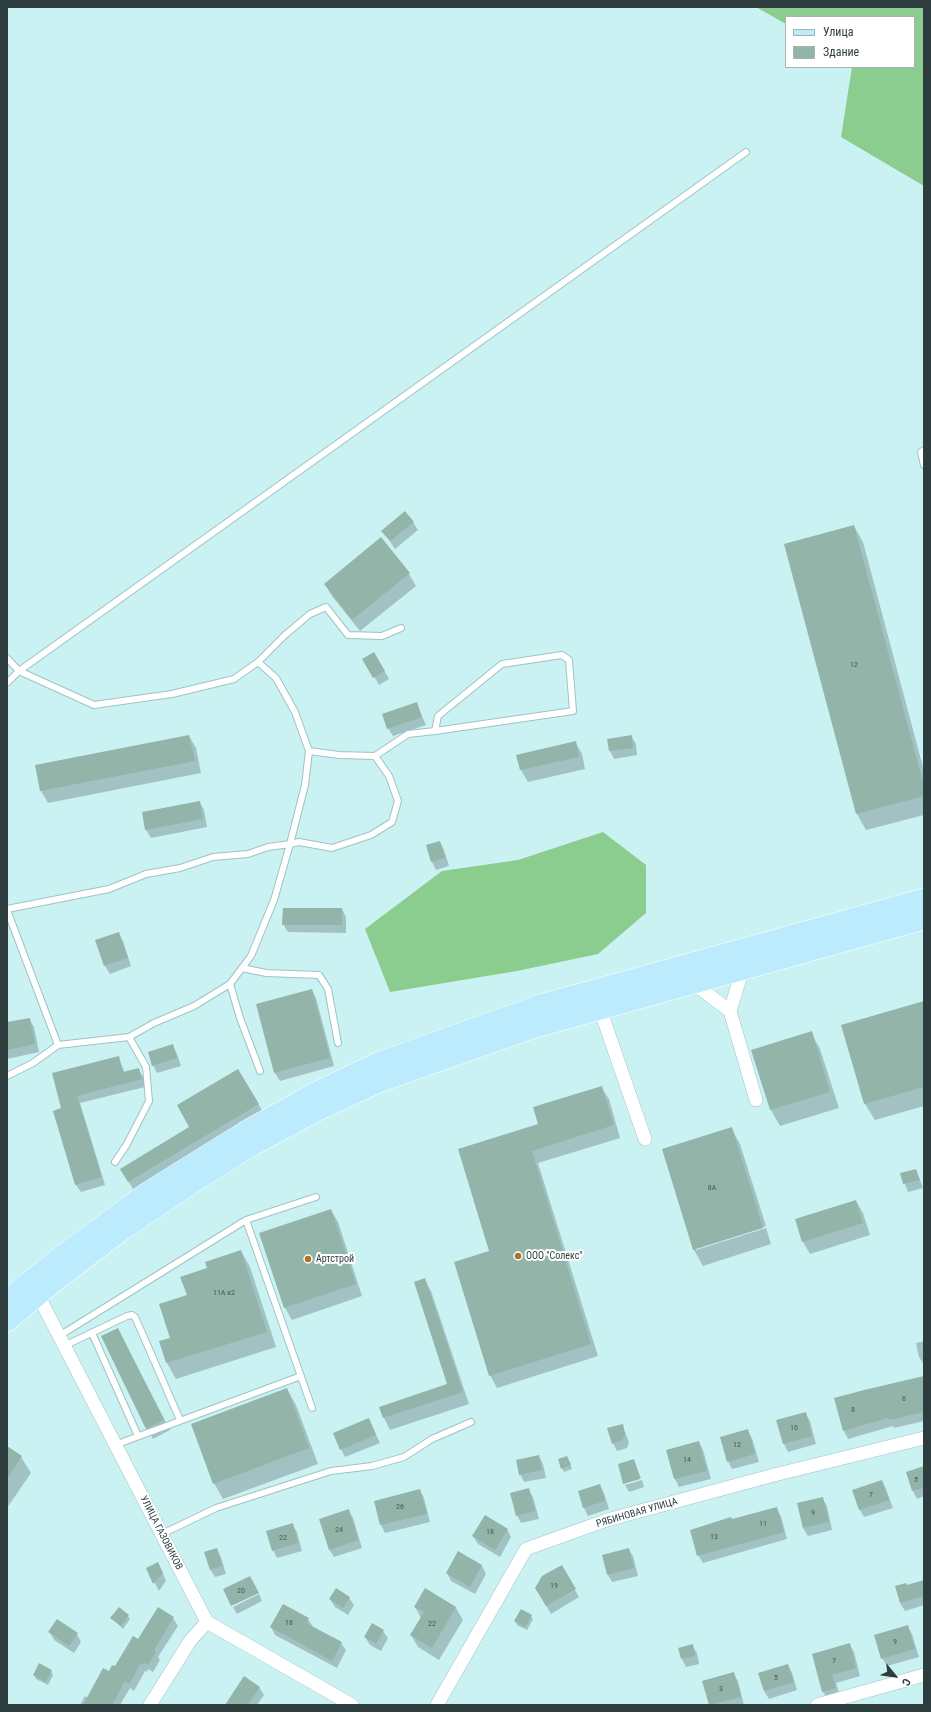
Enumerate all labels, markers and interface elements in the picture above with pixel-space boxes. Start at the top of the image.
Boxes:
legend [785,16,915,68]
text: Улица [823,25,853,39]
text: Здание [823,45,859,59]
house number: 12 [850,660,858,670]
house number: 8А [708,1183,716,1193]
place label: ООО "Солекс" [526,1250,582,1262]
marker: ООО "Солекс" [513,1251,523,1261]
place label: Артстрой [316,1253,354,1265]
marker: Артстрой [303,1254,313,1264]
house number: 11А к2 [213,1288,235,1298]
house number: 6 [902,1394,906,1404]
house number: 8 [851,1405,855,1415]
house number: 10 [790,1423,798,1433]
house number: 12 [733,1440,741,1450]
house number: 14 [683,1455,691,1465]
house number: 5 [914,1475,918,1485]
house number: 7 [869,1490,873,1500]
street label: УЛИЦА ГАЗОВИКОВ [137,1494,185,1572]
street label: РЯБИНОВАЯ УЛИЦА [595,1496,679,1530]
house number: 26 [396,1502,404,1512]
house number: 9 [811,1508,815,1518]
house number: 11 [759,1519,767,1529]
house number: 24 [335,1525,343,1535]
house number: 18 [486,1527,494,1537]
house number: 13 [710,1532,718,1542]
house number: 22 [279,1533,287,1543]
house number: 19 [550,1581,558,1591]
house number: 20 [237,1586,245,1596]
house number: 18 [285,1618,293,1628]
house number: 22 [428,1619,436,1629]
house number: 9 [893,1637,897,1647]
house number: 7 [832,1656,836,1666]
north arrow [875,1656,915,1696]
house number: 5 [774,1673,778,1683]
text: С [899,1676,913,1688]
house number: 3 [719,1684,723,1694]

